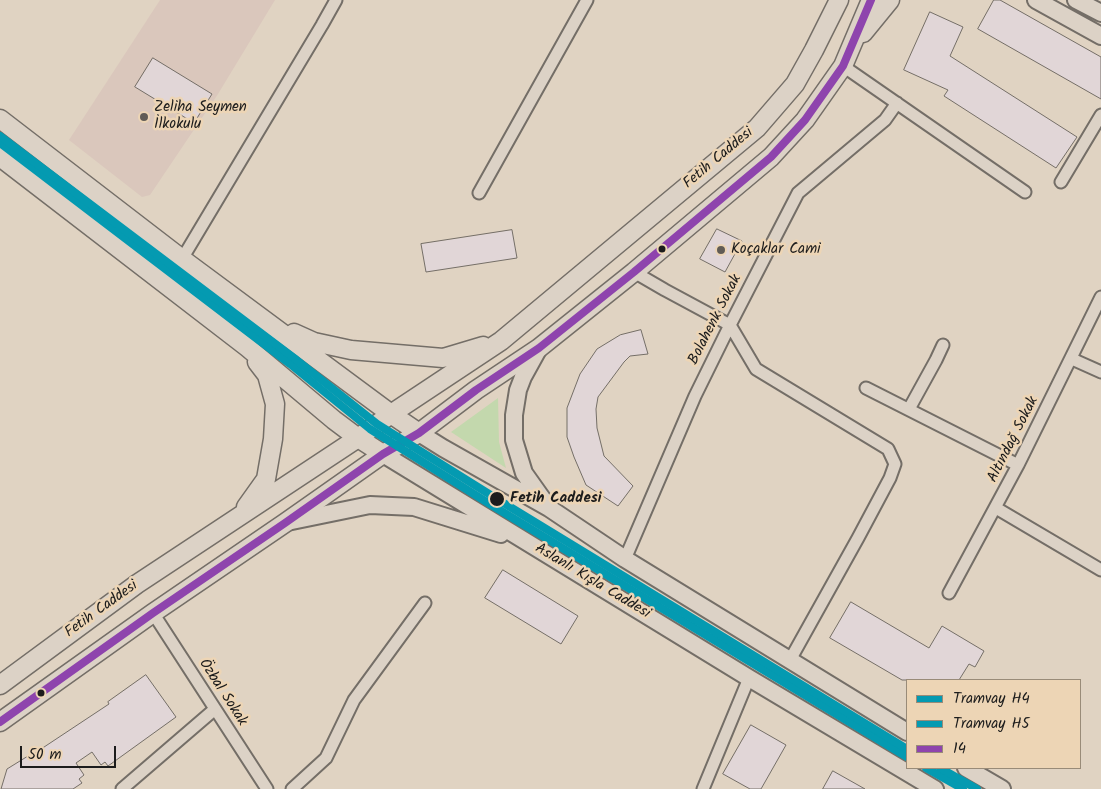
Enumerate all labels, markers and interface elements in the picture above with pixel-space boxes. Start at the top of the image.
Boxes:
place label: Zeliha Seymen İlkokulu [154,99,247,134]
marker: Zeliha Seymen İlkokulu [138,111,150,123]
street label: Fetih Caddesi [680,125,758,193]
place label: Koçaklar Cami [731,241,821,259]
unlabelled marker [657,244,667,254]
marker: Koçaklar Cami [715,244,727,256]
street label: Bolahenk Sokak [686,272,746,368]
street label: Altındağ Sokak [985,394,1043,486]
marker: Fetih Caddesi [488,490,506,508]
place label: Fetih Caddesi [510,490,602,508]
street label: Aslanlı Kışla Caddesi [531,540,653,624]
street label: Fetih Caddesi [62,578,142,642]
street label: Özbal Sokak [194,656,250,730]
legend [906,679,1081,769]
text: Tramvay H4 [953,687,1030,711]
unlabelled marker [36,688,46,698]
text: Tramvay H5 [953,712,1030,736]
scale bar [22,736,119,768]
text: 14 [953,737,966,761]
text: 50 m [28,743,62,767]

